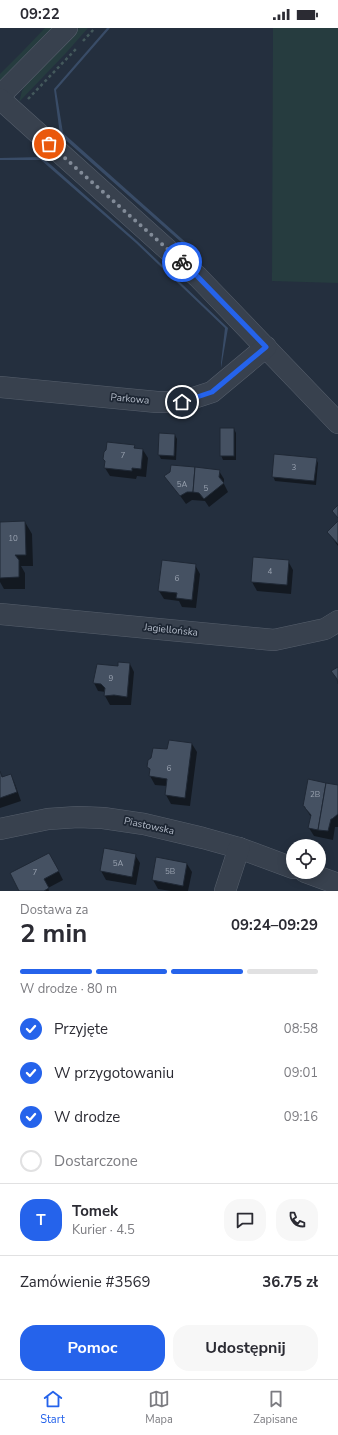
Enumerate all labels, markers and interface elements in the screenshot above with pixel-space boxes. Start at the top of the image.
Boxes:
text: 09:22 [20,4,60,24]
pin [32,127,66,161]
icon: bag [38,133,60,155]
courier [162,242,202,282]
icon: bike [171,251,193,273]
pin [165,385,199,419]
street label: Parkowa [110,390,150,408]
icon: home [171,391,193,413]
house number: 7 [121,450,126,461]
house number: 3 [292,462,297,473]
house number: 5A [177,479,187,490]
house number: 5 [204,483,209,494]
house number: 10 [8,533,18,544]
house number: 4 [268,566,273,577]
house number: 6 [175,573,180,584]
street label: Jagiellońska [142,620,199,640]
house number: 9 [109,673,114,684]
house number: 6 [167,763,172,774]
house number: 2B [310,789,320,800]
street label: Piastowska [123,814,175,838]
map controls [286,839,326,879]
button: locate [286,839,326,879]
house number: 5A [113,858,123,869]
house number: 5B [165,866,175,877]
house number: 7 [33,867,38,878]
text: Dostawa za [20,901,88,919]
text: 09:24–09:29 [231,915,318,935]
text: 2 min [20,916,87,951]
text: W drodze · 80 m [20,980,117,998]
icon: check [20,1018,42,1040]
text: Przyjęte [54,1019,108,1039]
text: 08:58 [284,1020,318,1038]
icon: check [20,1062,42,1084]
text: W przygotowaniu [54,1063,174,1083]
text: 09:01 [284,1064,318,1082]
icon: check [20,1106,42,1128]
text: W drodze [54,1107,120,1127]
text: 09:16 [284,1108,318,1126]
text: Dostarczone [54,1151,138,1171]
button: chat [224,1199,266,1241]
button: phone [276,1199,318,1241]
text: Tomek [72,1201,118,1221]
text: T [36,1210,46,1230]
text: Kurier · 4.5 [72,1221,135,1239]
text: Zamówienie #3569 [20,1272,151,1292]
text: 36.75 zł [262,1272,318,1292]
button: Pomoc [20,1325,165,1371]
button: Udostępnij [173,1325,318,1371]
tab: Start [40,1388,65,1427]
tab: Mapa [145,1388,173,1427]
tab: Zapisane [253,1388,298,1427]

